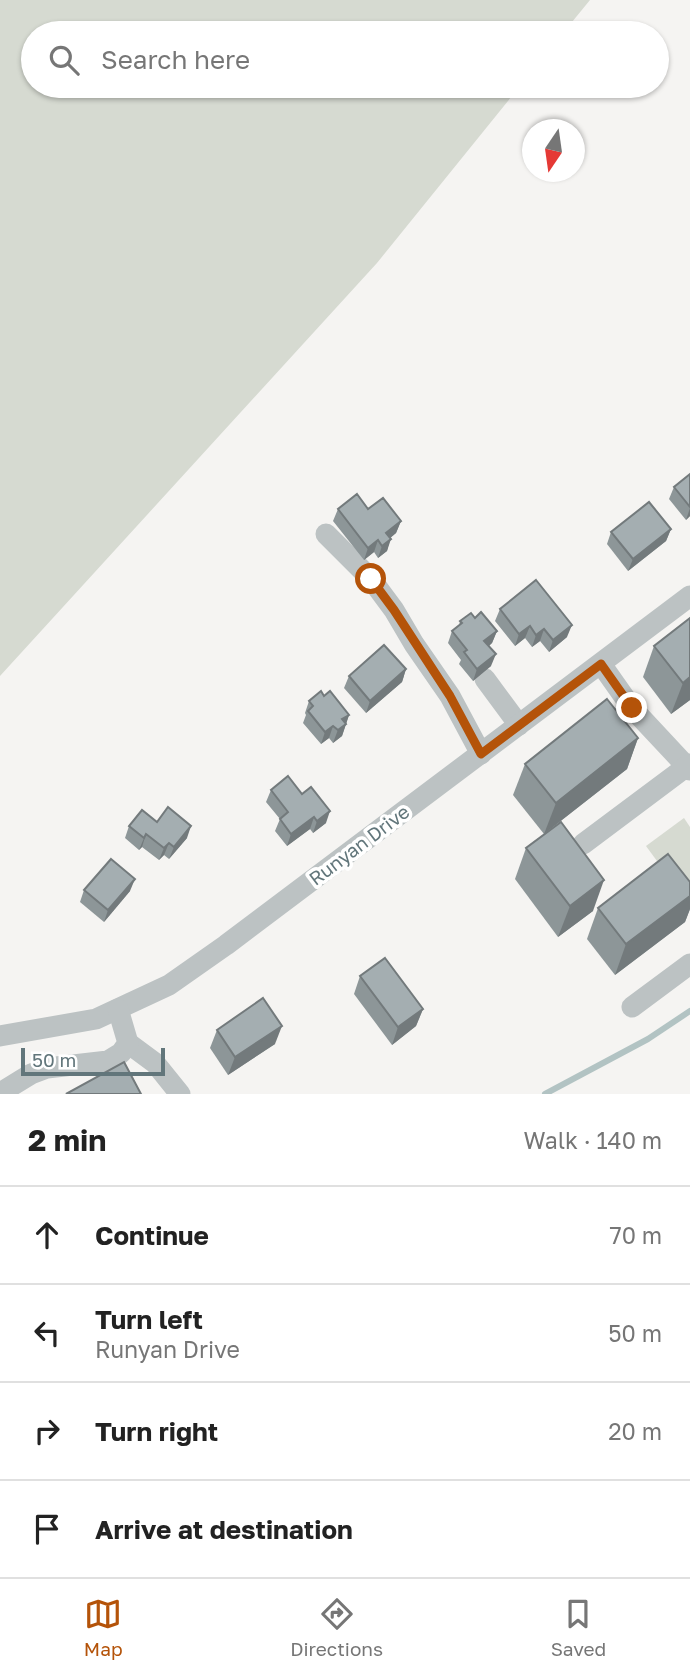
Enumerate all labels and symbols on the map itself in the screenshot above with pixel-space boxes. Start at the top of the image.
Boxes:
north arrow [522,119,585,182]
route start [355,563,386,594]
route end [616,692,647,723]
street label: Runyan Drive [304,799,413,890]
scale bar [21,1045,164,1077]

